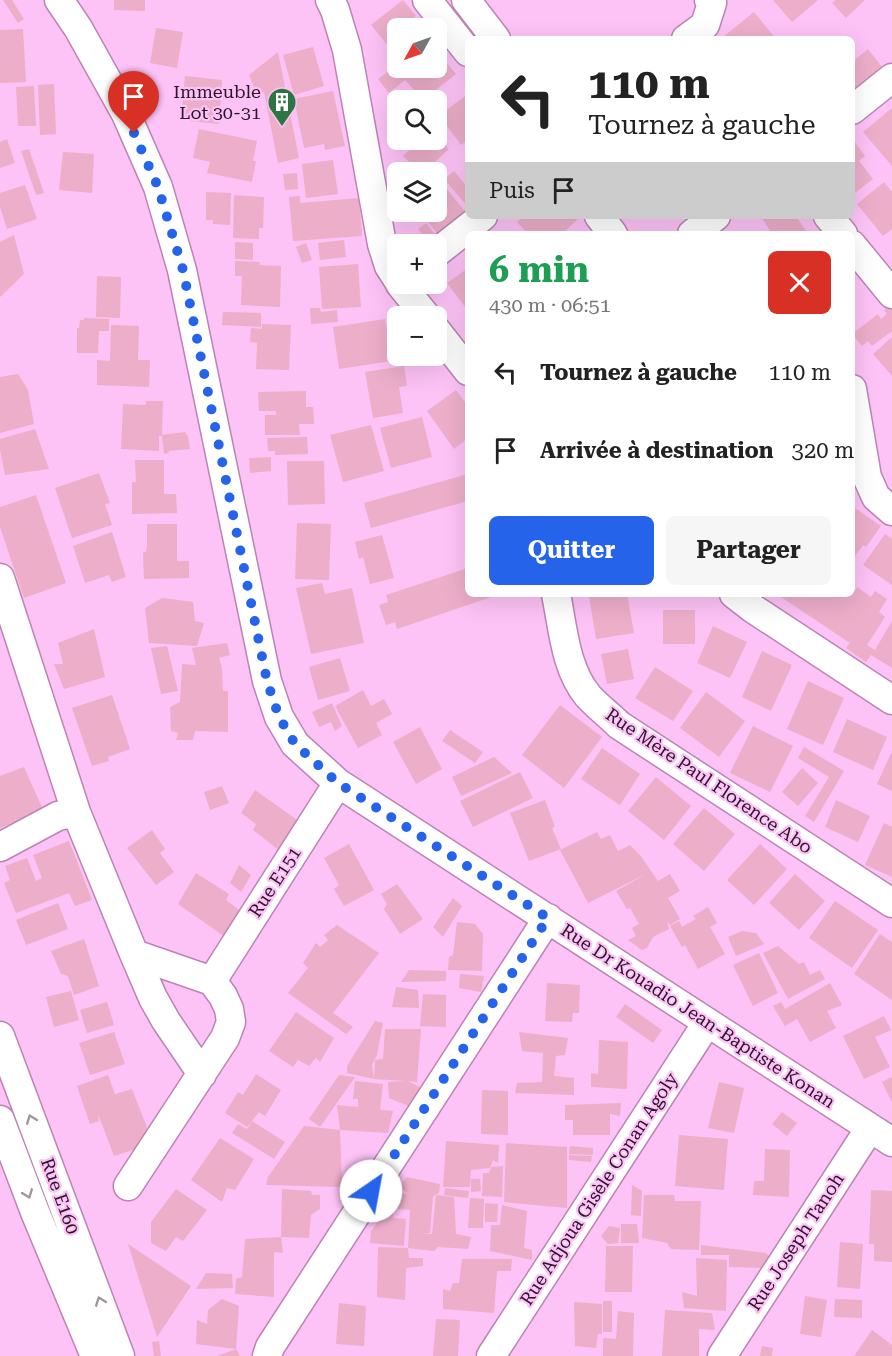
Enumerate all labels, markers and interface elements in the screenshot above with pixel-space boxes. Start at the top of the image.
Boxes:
north arrow [387,18,447,78]
map controls [387,18,447,366]
text: 110 m [588,59,710,108]
icon: left [489,60,567,138]
pin [108,71,159,133]
icon: arrive [117,80,150,113]
place label: Immeuble Lot 30-31 [173,81,261,123]
building icon: Immeuble Lot 30-31 [266,86,298,128]
button: search [387,90,447,150]
text: Tournez à gauche [588,109,816,141]
button: layers [387,162,447,222]
icon: arrive [547,174,580,207]
text: Puis [489,178,535,203]
button: + [387,234,447,294]
text: 6 min [489,249,589,291]
button: close [768,251,831,314]
text: 430 m · 06:51 [489,293,611,317]
button: − [387,306,447,366]
icon: left [489,356,522,389]
text: Tournez à gauche [540,360,737,385]
text: 110 m [768,360,831,385]
icon: arrive [489,434,522,467]
text: Arrivée à destination [540,438,774,463]
text: 320 m [792,438,854,463]
button: Quitter [489,516,654,585]
button: Partager [666,516,831,585]
street label: Rue Mère Paul Florence Abo [602,703,817,858]
street label: Rue E151 [244,843,305,921]
street label: Rue Dr Kouadio Jean-Baptiste Konan [557,919,840,1112]
street label: Rue Adjoua Gisèle Conan Agoly [515,1068,682,1309]
one-way arrow [26,1114,38,1125]
street label: Rue E160 [37,1155,84,1237]
position arrow [339,1159,403,1223]
street label: Rue Joseph Tanoh [743,1169,848,1315]
one-way arrow [21,1188,33,1199]
one-way arrow [94,1297,107,1307]

